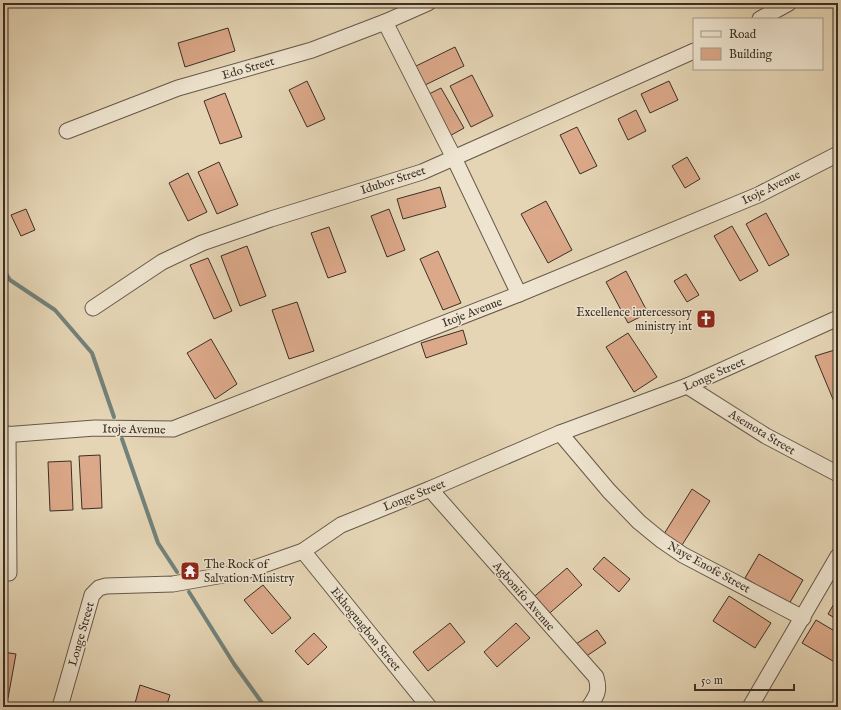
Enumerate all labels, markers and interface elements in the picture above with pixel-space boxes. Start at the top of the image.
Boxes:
legend [693,18,823,70]
text: Road [729,27,757,42]
text: Building [729,47,773,62]
street label: Edo Street [220,54,276,83]
street label: Idubor Street [359,163,428,198]
street label: Itoje Avenue [740,167,803,208]
street label: Itoje Avenue [440,294,505,331]
place label: Excellence intercessory ministry int [576,305,692,334]
church icon: Excellence intercessory ministry int [695,308,717,330]
street label: Longe Street [681,354,747,395]
street label: Asemota Street [725,406,798,458]
street label: Itoje Avenue [102,421,166,438]
street label: Longe Street [381,476,448,515]
street label: Naye Enofe Street [665,538,753,596]
place label: The Rock of Salvation Ministry [204,557,294,586]
street label: Agbonifo Avenue [489,558,558,634]
temple icon: The Rock of Salvation Ministry [179,560,201,582]
street label: Ekhoguagbon Street [327,584,404,674]
street label: Longe Street [65,600,98,668]
scale bar [695,666,794,692]
text: 50 m [701,673,723,688]

